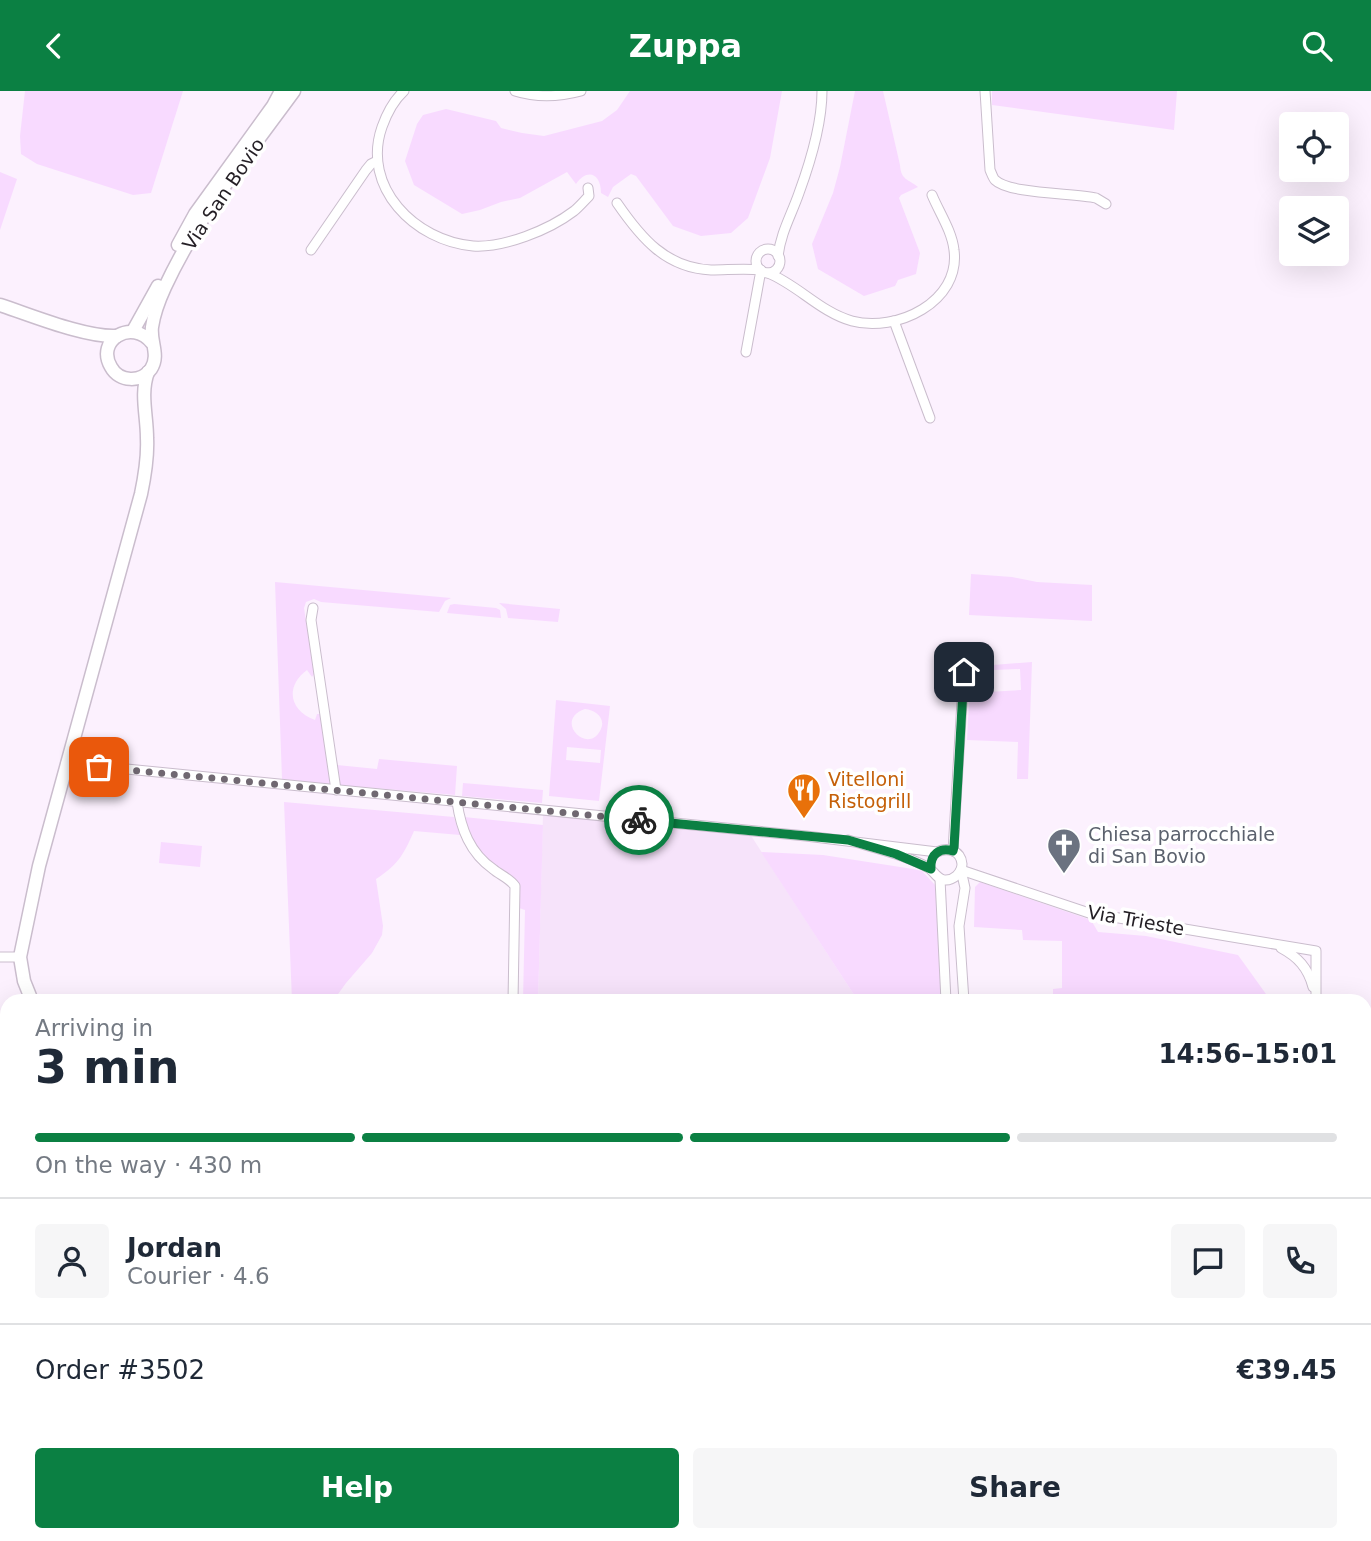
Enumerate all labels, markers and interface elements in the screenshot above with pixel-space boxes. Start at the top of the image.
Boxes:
icon: back [35,27,73,65]
text: Zuppa [629,27,742,65]
icon: search [1298,27,1336,65]
map controls [1279,112,1349,266]
button: locate [1279,112,1349,182]
street label: Via San Bovio [177,134,269,254]
button: layers [1279,196,1349,266]
pin [934,642,994,702]
icon: home [945,653,983,691]
pin [69,737,129,797]
icon: bag [80,748,118,786]
place label: Vitelloni Ristogrill [828,768,911,812]
restaurant icon: Vitelloni Ristogrill [785,771,823,820]
courier [604,785,674,855]
icon: bike [620,801,658,839]
place label: Chiesa parrocchiale di San Bovio [1088,823,1275,867]
church icon: Chiesa parrocchiale di San Bovio [1045,826,1083,875]
street label: Via Trieste [1086,901,1186,939]
text: Arriving in [35,1015,153,1041]
text: 14:56–15:01 [1158,1039,1337,1069]
text: 3 min [35,1040,179,1094]
text: On the way · 430 m [35,1152,262,1178]
button: person [35,1224,109,1298]
button: chat [1171,1224,1245,1298]
button: phone [1263,1224,1337,1298]
text: Jordan [127,1233,222,1263]
text: Courier · 4.6 [127,1263,270,1289]
text: Order #3502 [35,1355,205,1385]
text: €39.45 [1237,1355,1337,1385]
button: Help [35,1448,679,1528]
button: Share [693,1448,1337,1528]

